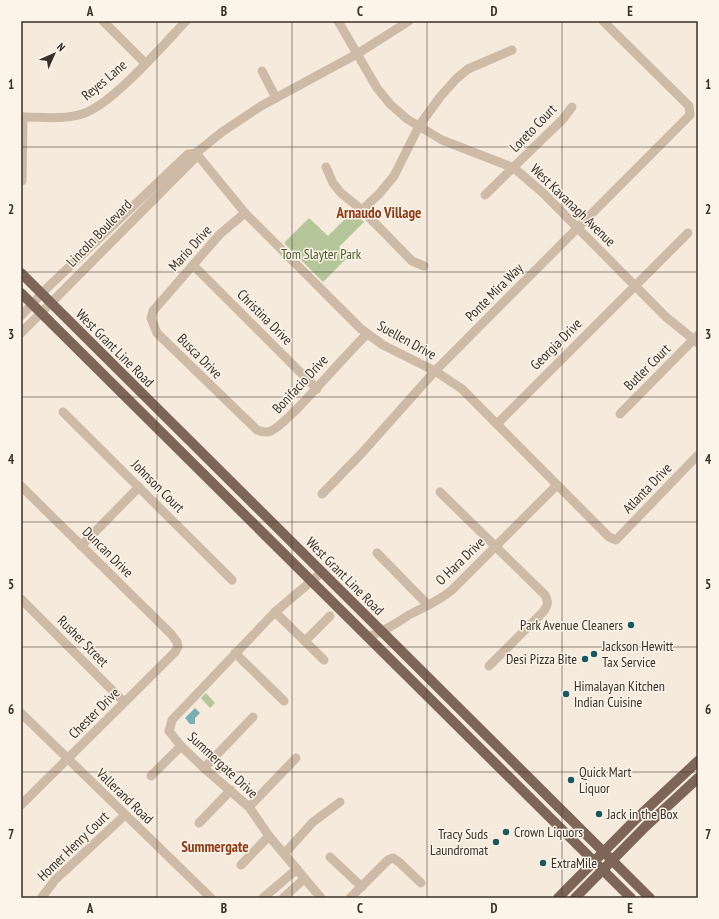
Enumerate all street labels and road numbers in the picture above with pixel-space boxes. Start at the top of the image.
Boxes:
street label: Reyes Lane [78,56,130,104]
street label: Loreto Court [506,100,560,156]
street label: West Kavanagh Avenue [527,160,619,250]
street label: Lincoln Boulevard [62,196,136,270]
street label: Mario Drive [165,221,216,275]
street label: Ponte Mira Way [461,259,527,325]
street label: Christina Drive [233,285,297,349]
street label: West Grant Line Road [72,305,158,391]
street label: Georgia Drive [526,314,586,374]
street label: Suellen Drive [374,316,440,364]
street label: Busca Drive [174,330,226,382]
street label: Butler Court [620,340,674,394]
street label: Bonifacio Drive [268,351,332,417]
street label: Johnson Court [127,455,188,516]
street label: Atlanta Drive [619,459,676,517]
street label: Duncan Drive [79,523,137,581]
street label: West Grant Line Road [302,533,388,619]
street label: O Hara Drive [432,533,489,589]
street label: Rusher Street [54,612,113,671]
street label: Chester Drive [65,684,123,742]
street label: Summergate Drive [184,728,262,802]
street label: Vallerand Road [92,764,157,828]
street label: Homer Henry Court [33,807,113,885]

